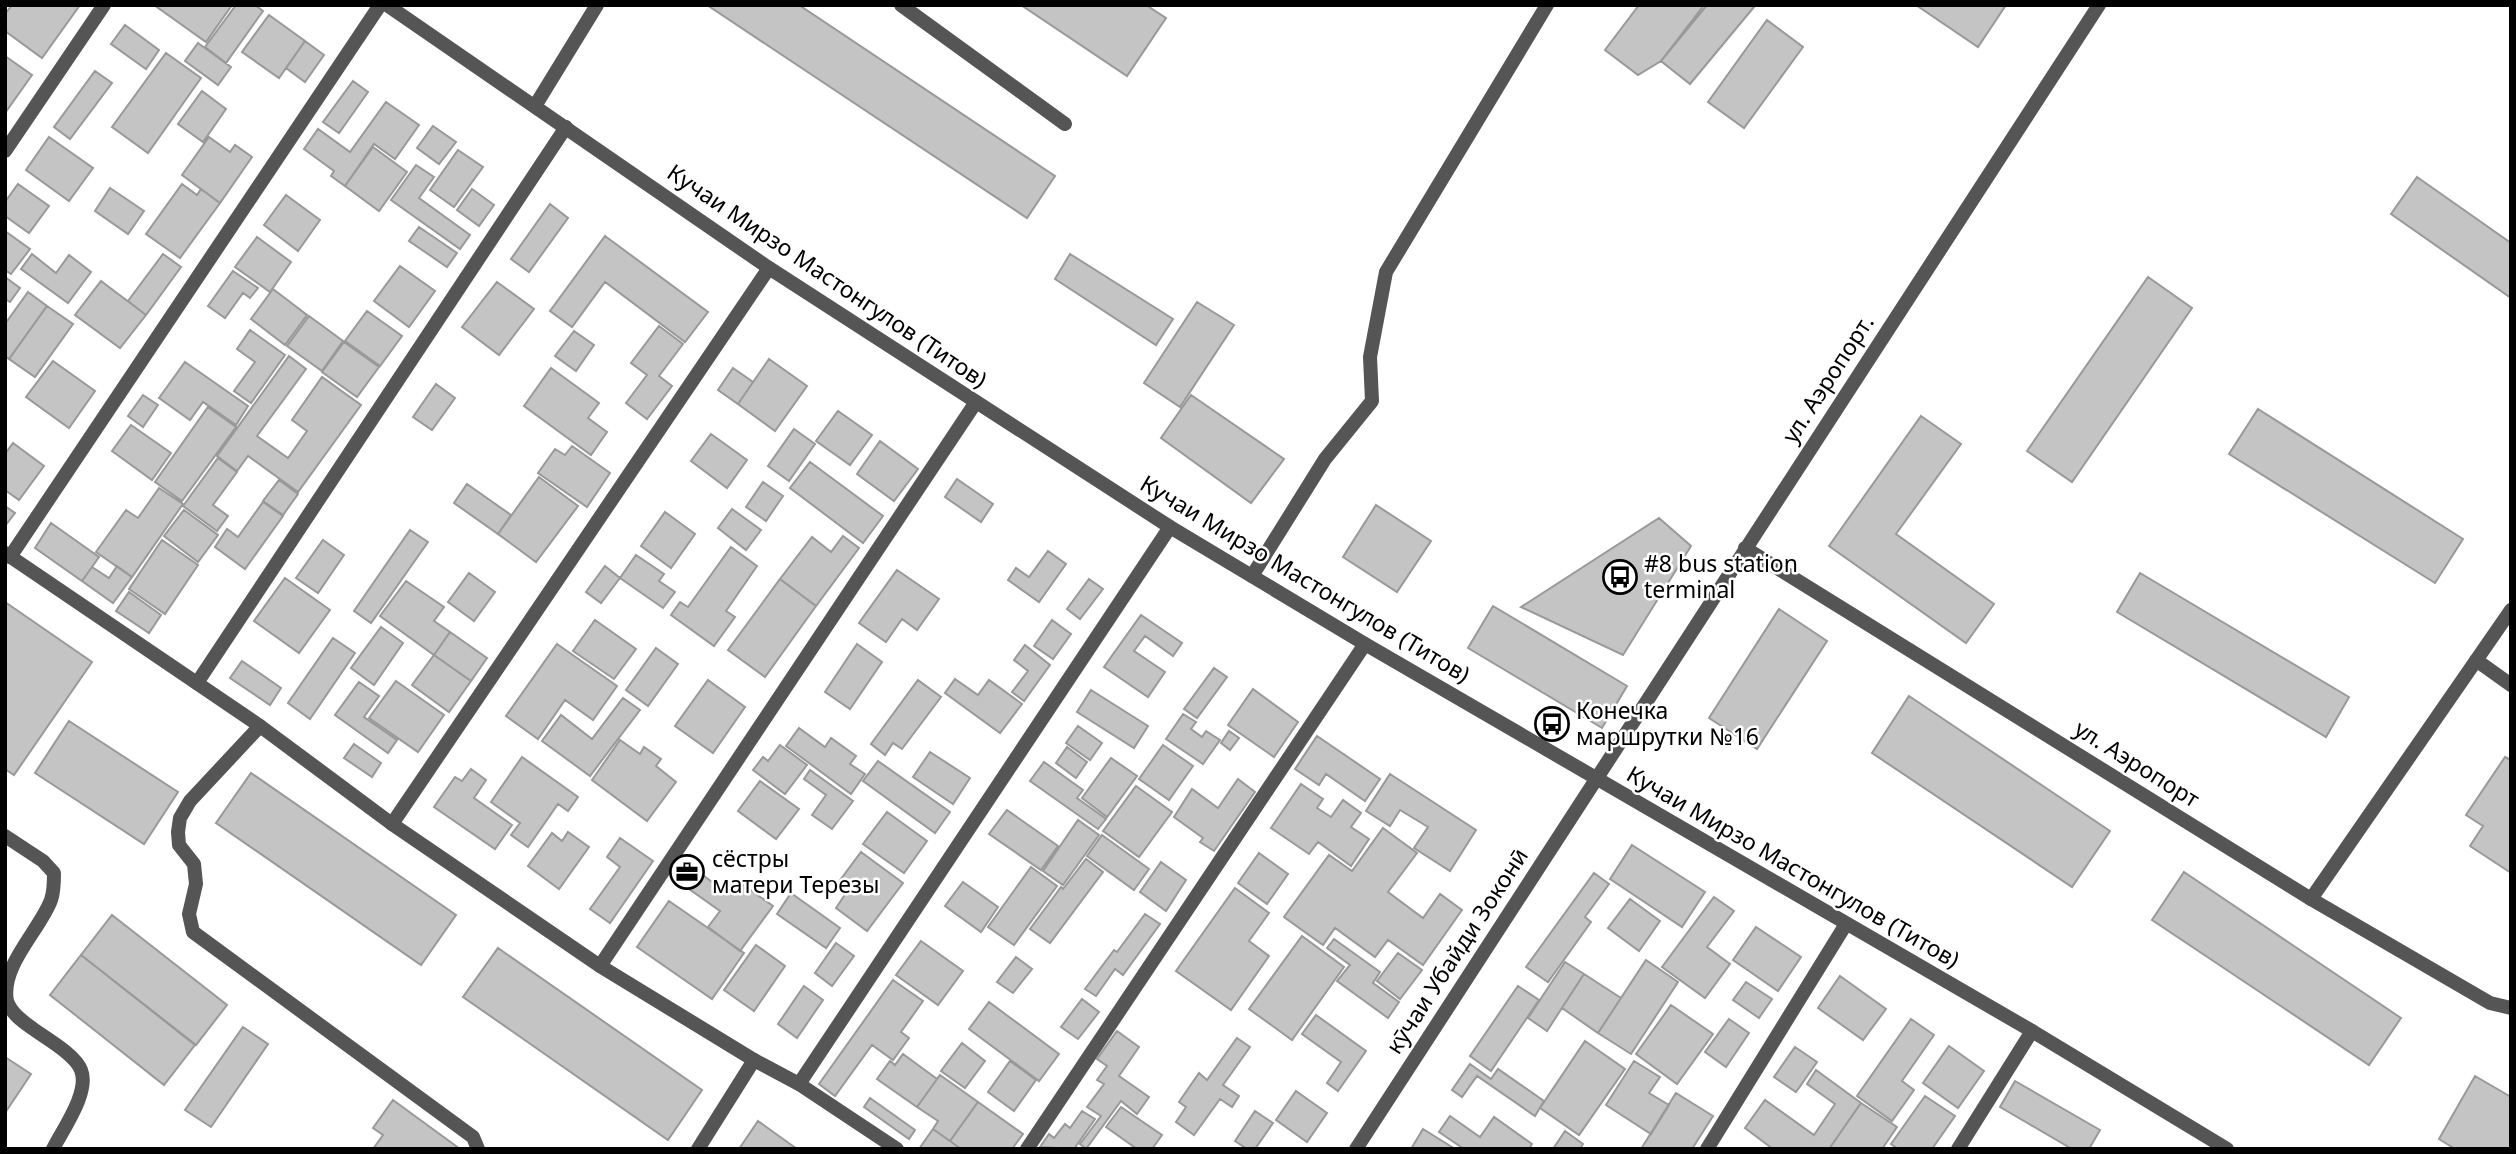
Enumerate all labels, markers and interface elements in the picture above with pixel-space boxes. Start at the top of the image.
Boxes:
street label: Кучаи Мирзо Мастонгулов (Титов) [661,156,994,395]
street label: ул. Аэропорт. [1774,308,1881,449]
street label: Кучаи Мирзо Мастонгулов (Титов) [1135,467,1476,690]
place label: #8 bus station terminal [1644,547,1798,605]
bus stop icon: #8 bus station terminal [1601,558,1639,596]
place label: Конечка маршрутки №16 [1576,694,1759,752]
bus stop icon: Конечка маршрутки №16 [1533,705,1571,743]
street label: ул. Аэропорт [2069,712,2206,814]
street label: Кучаи Мирзо Мастонгулов (Титов) [1621,757,1966,975]
street label: кӯчаи Убайди Зоконӣ [1378,841,1535,1060]
place label: сёстры матери Терезы [712,842,880,900]
office icon: сёстры матери Терезы [668,853,706,891]

